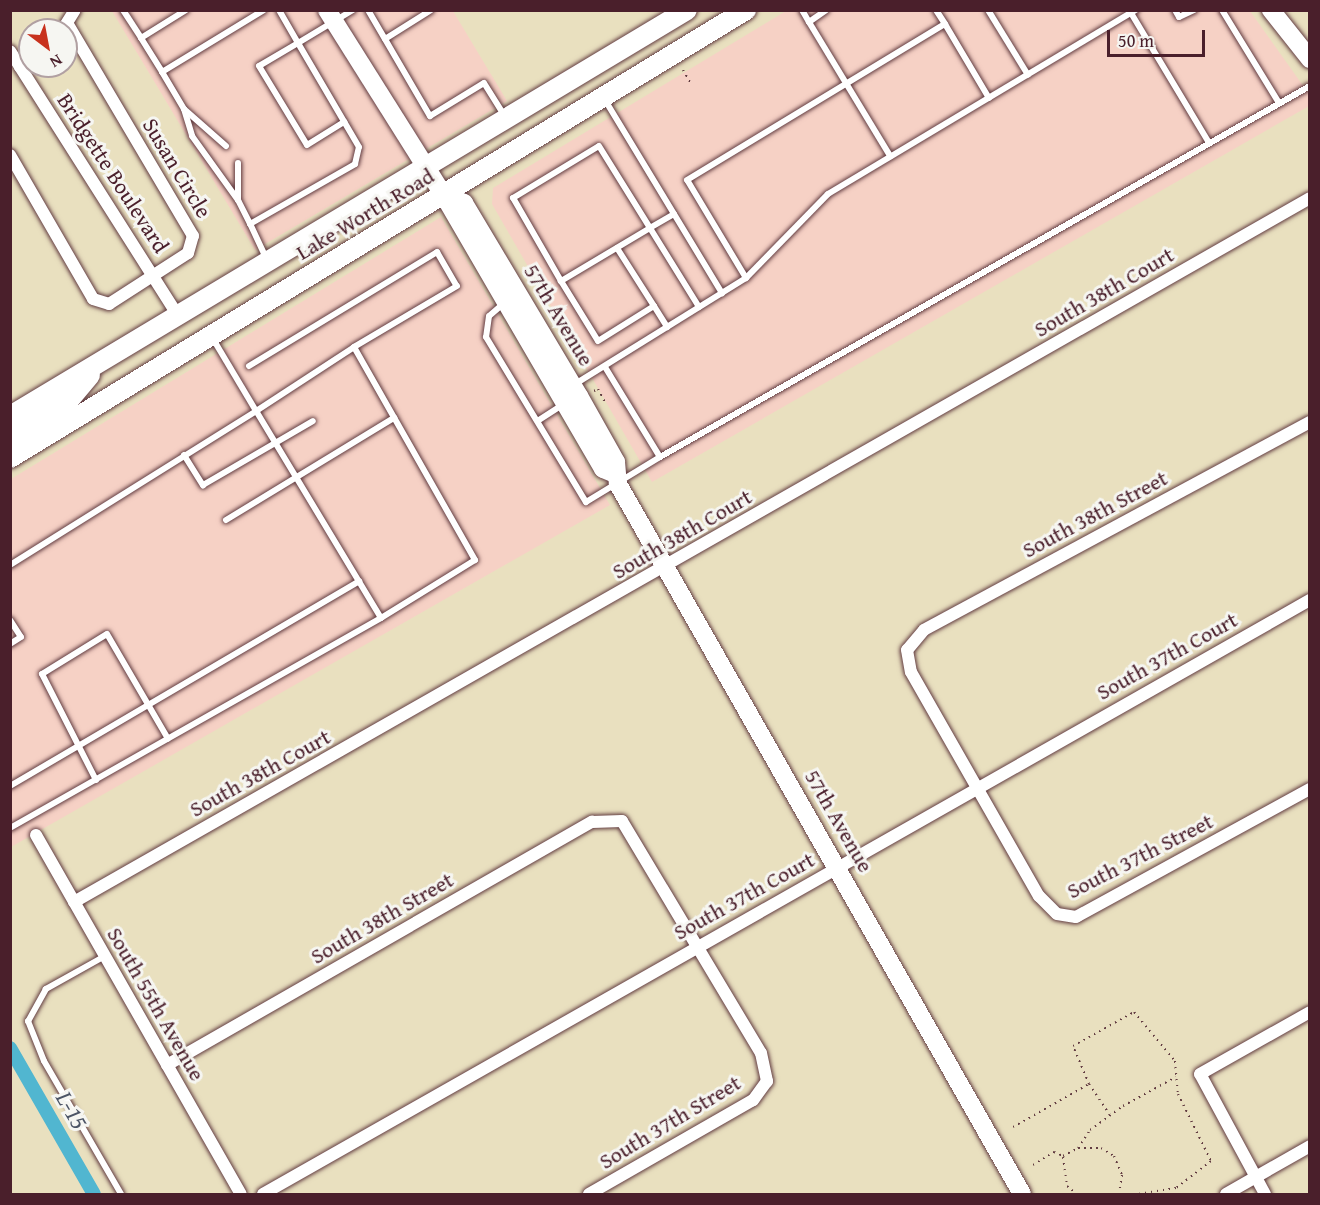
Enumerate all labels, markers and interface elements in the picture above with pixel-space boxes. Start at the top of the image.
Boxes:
north arrow [18,18,78,78]
scale bar [1110,18,1208,56]
text: 50 m [1118,27,1154,54]
text: N [46,49,67,75]
street label: Bridgette Boulevard [52,88,174,258]
street label: Susan Circle [137,113,217,223]
street label: Lake Worth Road [291,162,439,266]
street label: South 38th Court [1029,241,1179,343]
street label: 57th Avenue [518,259,600,371]
street label: South 38th Street [1018,465,1172,563]
street label: South 38th Court [607,483,757,585]
street label: South 37th Court [1092,606,1242,706]
street label: South 38th Court [185,723,335,823]
street label: 57th Avenue [799,765,879,877]
street label: South 37th Street [1062,808,1218,904]
street label: South 37th Court [669,846,819,946]
street label: South 38th Street [306,866,458,970]
street label: South 55th Avenue [101,923,211,1085]
street label: South 37th Street [594,1069,746,1175]
water label: L-15 [50,1086,94,1134]

